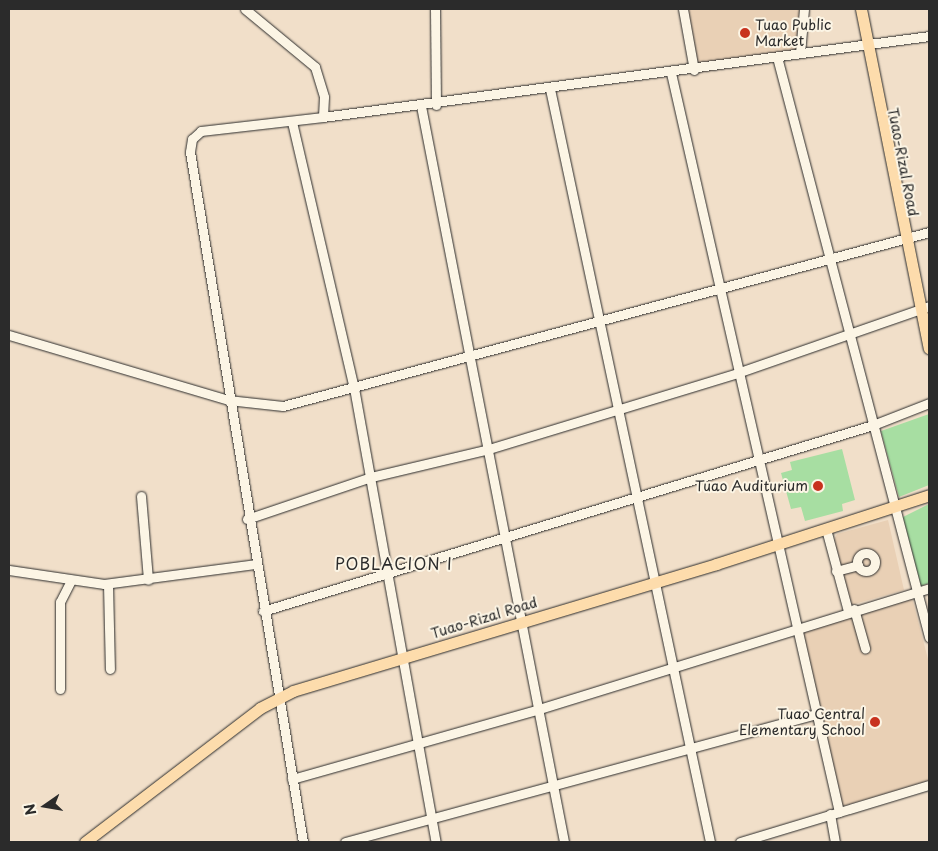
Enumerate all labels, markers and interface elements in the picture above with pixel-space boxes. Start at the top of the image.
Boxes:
place label: Tuao Public Market [755,17,832,49]
marker: Tuao Public Market [739,27,751,39]
street label: Tuao-Rizal Road [884,106,922,218]
place label: Tuao Auditurium [694,478,808,494]
marker: Tuao Auditurium [812,480,824,492]
district label: POBLACION I [334,553,454,573]
street label: Tuao-Rizal Road [429,594,539,642]
place label: Tuao Central Elementary School [739,706,865,739]
marker: Tuao Central Elementary School [869,716,881,728]
north arrow [20,781,70,831]
text: N [18,802,41,817]

